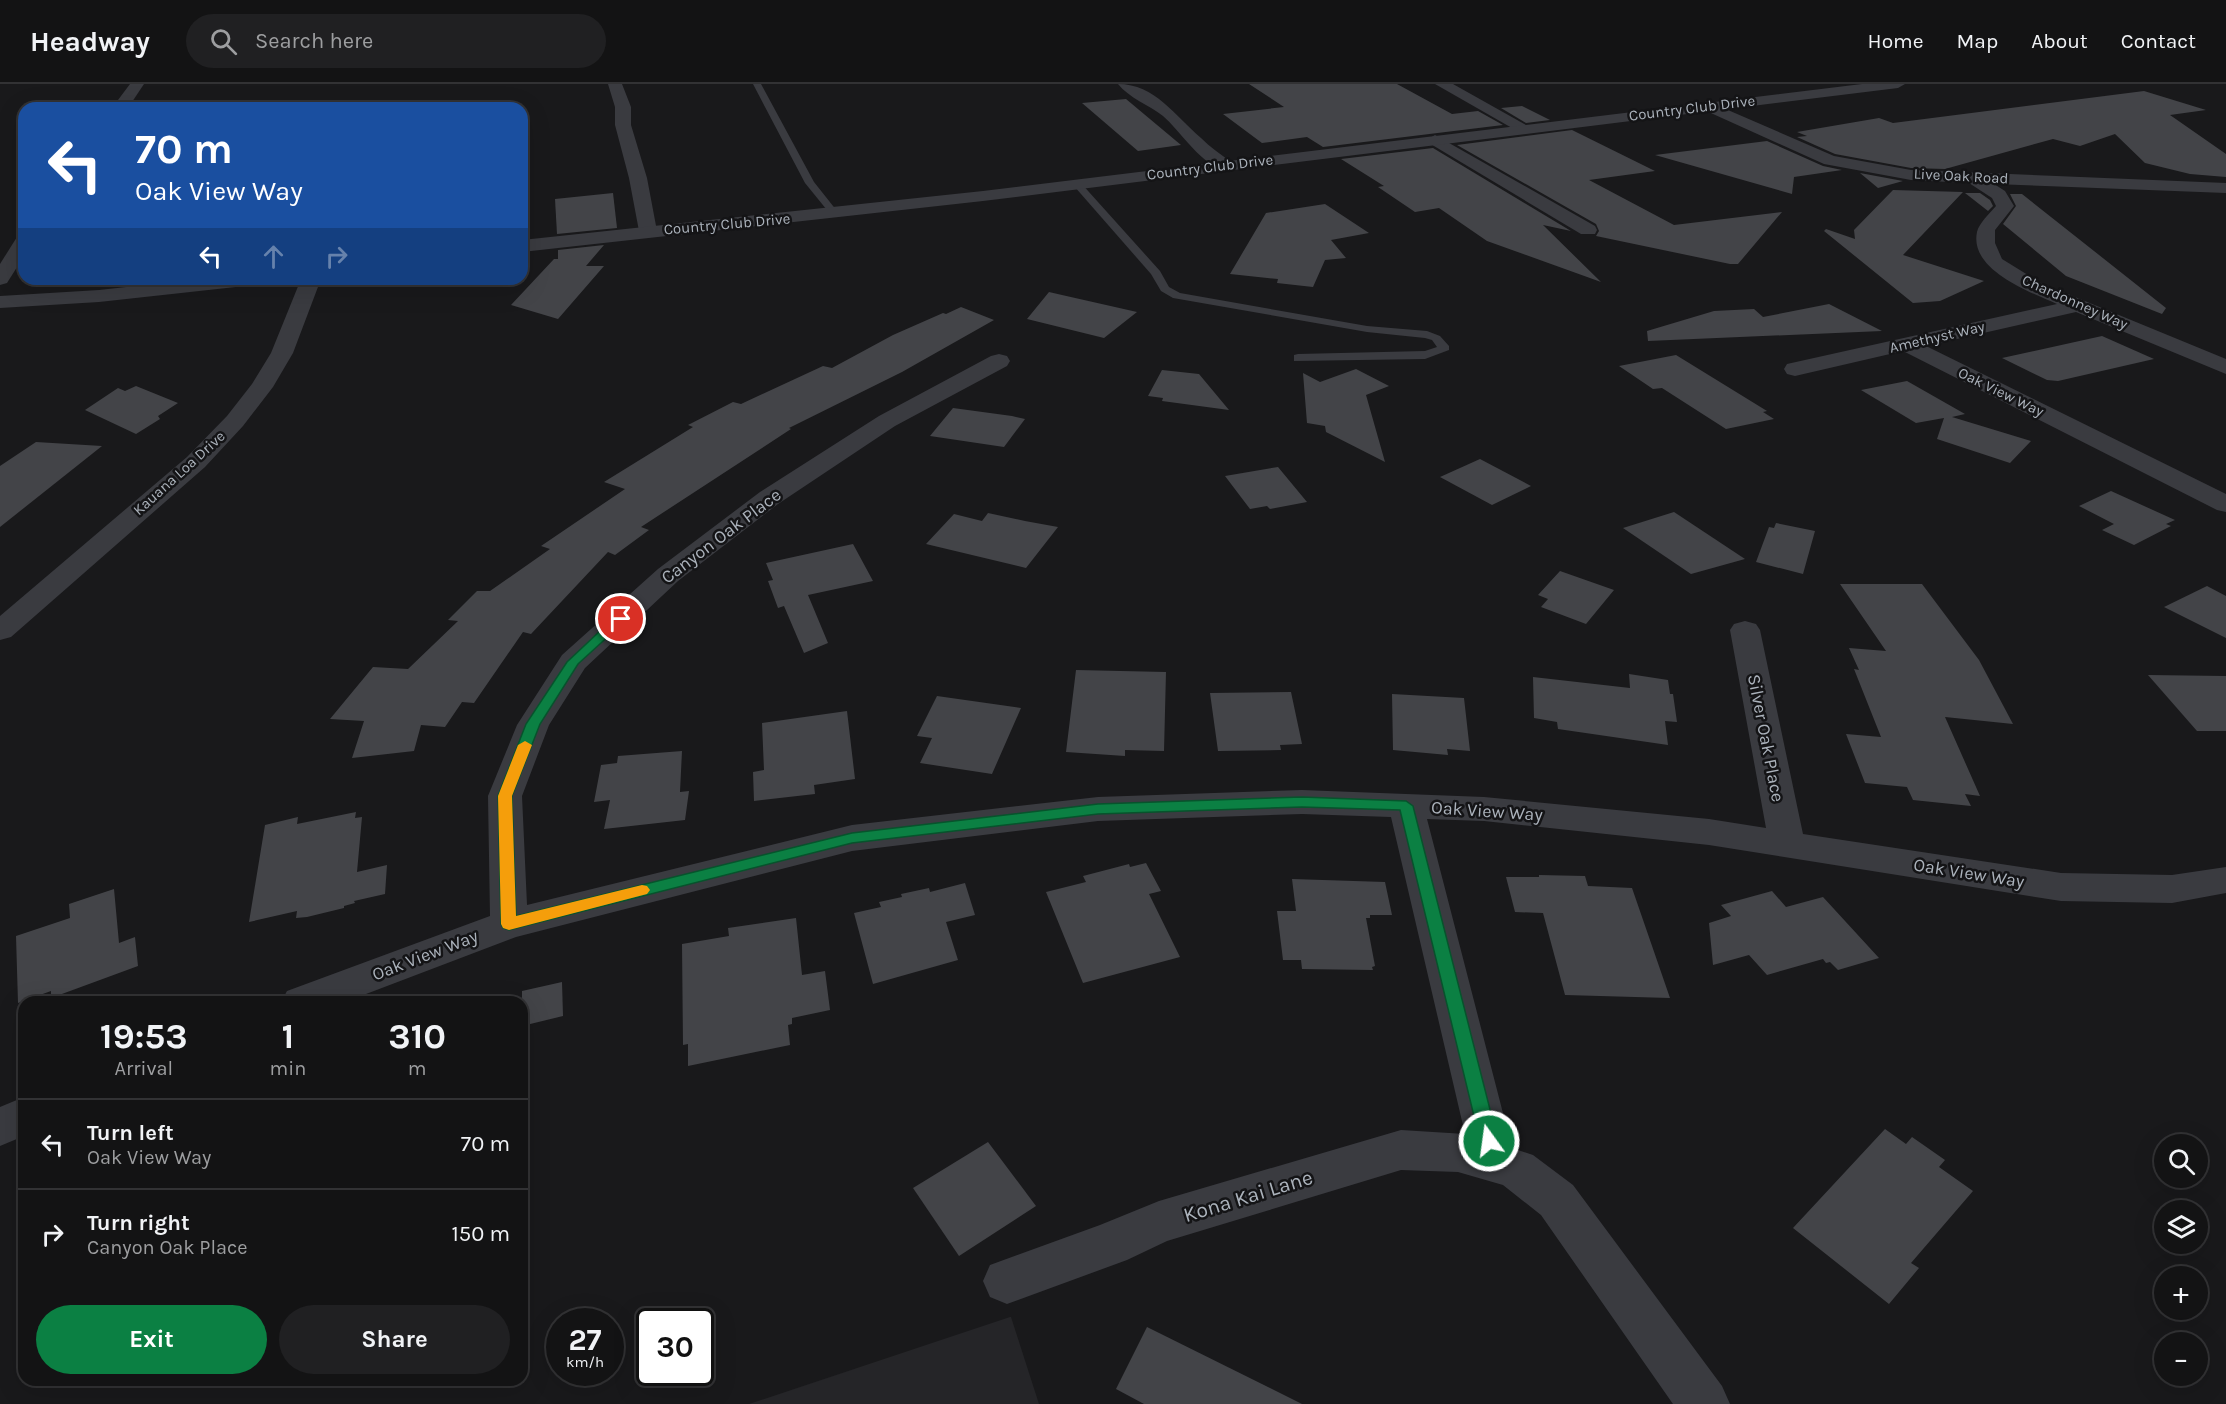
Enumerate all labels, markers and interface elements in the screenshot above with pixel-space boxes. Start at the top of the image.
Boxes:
search box [186,14,606,68]
text: Headway [30,25,150,58]
icon: search [207,25,240,58]
text: Search here [255,28,373,54]
text: Home [1868,29,1924,53]
text: Map [1957,29,1998,53]
text: About [2031,29,2088,53]
text: Contact [2121,29,2196,53]
street label: Country Club Drive [1628,91,1756,125]
text: 70 m [135,124,233,174]
icon: left [36,126,114,204]
street label: Country Club Drive [1146,150,1274,184]
street label: Live Oak Road [1913,165,2009,187]
text: Oak View Way [135,175,303,207]
street label: Country Club Drive [663,209,791,239]
icon: left [194,240,227,273]
icon: ahead [257,240,290,273]
icon: right [320,240,353,273]
street label: Chardonney Way [2019,271,2131,333]
street label: Amethyst Way [1888,317,1986,357]
street label: Oak View Way [1955,363,2047,421]
street label: Kauana Loa Drive [129,427,229,519]
street label: Canyon Oak Place [657,484,785,588]
pin [595,593,646,644]
icon: arrive [604,602,637,635]
street label: Silver Oak Place [1743,672,1789,804]
street label: Oak View Way [1430,796,1544,826]
street label: Oak View Way [1912,853,2027,893]
street label: Oak View Way [369,924,482,985]
text: 19:53 [100,1015,188,1057]
text: 1 [281,1015,294,1057]
text: 310 [388,1015,446,1057]
text: Arrival [114,1057,173,1080]
text: min [270,1057,306,1080]
text: m [408,1057,426,1080]
position arrow [1457,1109,1521,1173]
text: Turn left [87,1120,174,1146]
icon: left [36,1128,69,1161]
text: 70 m [461,1131,510,1157]
map controls [2154,1134,2208,1386]
button: search [2154,1134,2208,1188]
text: Oak View Way [87,1146,211,1169]
street label: Kona Kai Lane [1180,1165,1316,1227]
button: layers [2154,1200,2208,1254]
text: Turn right [87,1210,190,1236]
icon: right [36,1218,69,1251]
text: 150 m [451,1221,510,1247]
text: Canyon Oak Place [87,1236,248,1259]
button: + [2154,1266,2208,1320]
button: Exit [36,1305,267,1374]
button: Share [279,1305,510,1374]
speed limit sign: 30 [636,1308,714,1386]
text: 27 [568,1322,602,1358]
button: − [2154,1332,2208,1386]
text: km/h [566,1353,604,1371]

